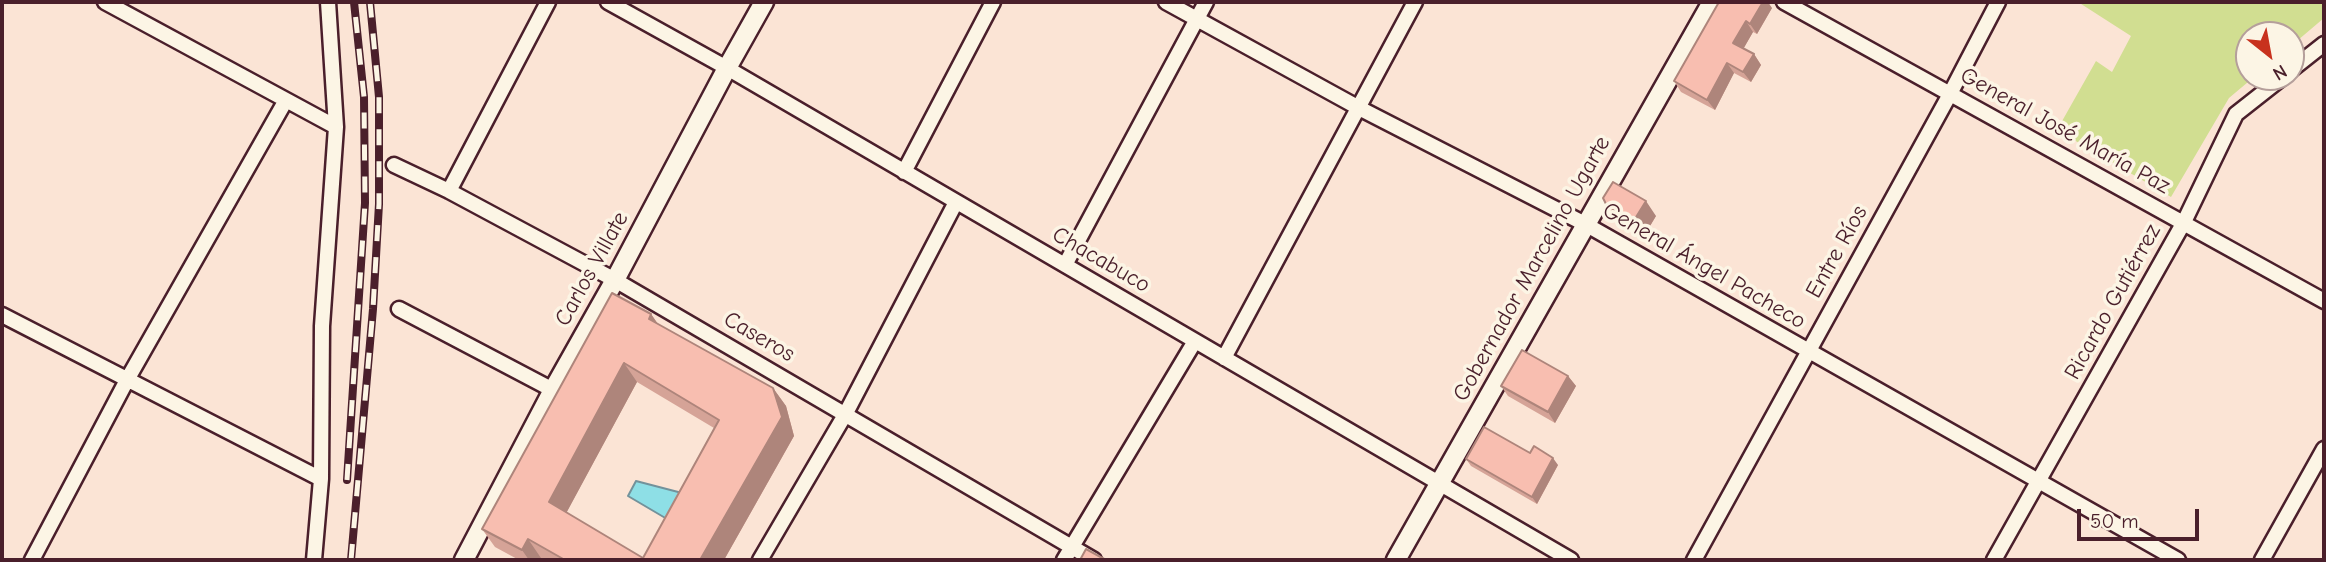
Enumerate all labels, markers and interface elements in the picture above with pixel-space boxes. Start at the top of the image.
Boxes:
north arrow [2235,21,2305,91]
text: N [2269,60,2291,85]
street label: General José María Paz [1955,62,2175,200]
street label: Gobernador Marcelino Ugarte [1447,132,1617,406]
street label: General Ángel Pacheco [1598,197,1810,335]
street label: Entre Ríos [1800,201,1874,303]
street label: Carlos Villate [549,207,635,331]
street label: Ricardo Gutiérrez [2059,220,2167,384]
street label: Chacabuco [1047,221,1155,299]
street label: Caseros [719,306,799,368]
scale bar [2081,496,2204,540]
text: 50 m [2090,509,2139,533]

